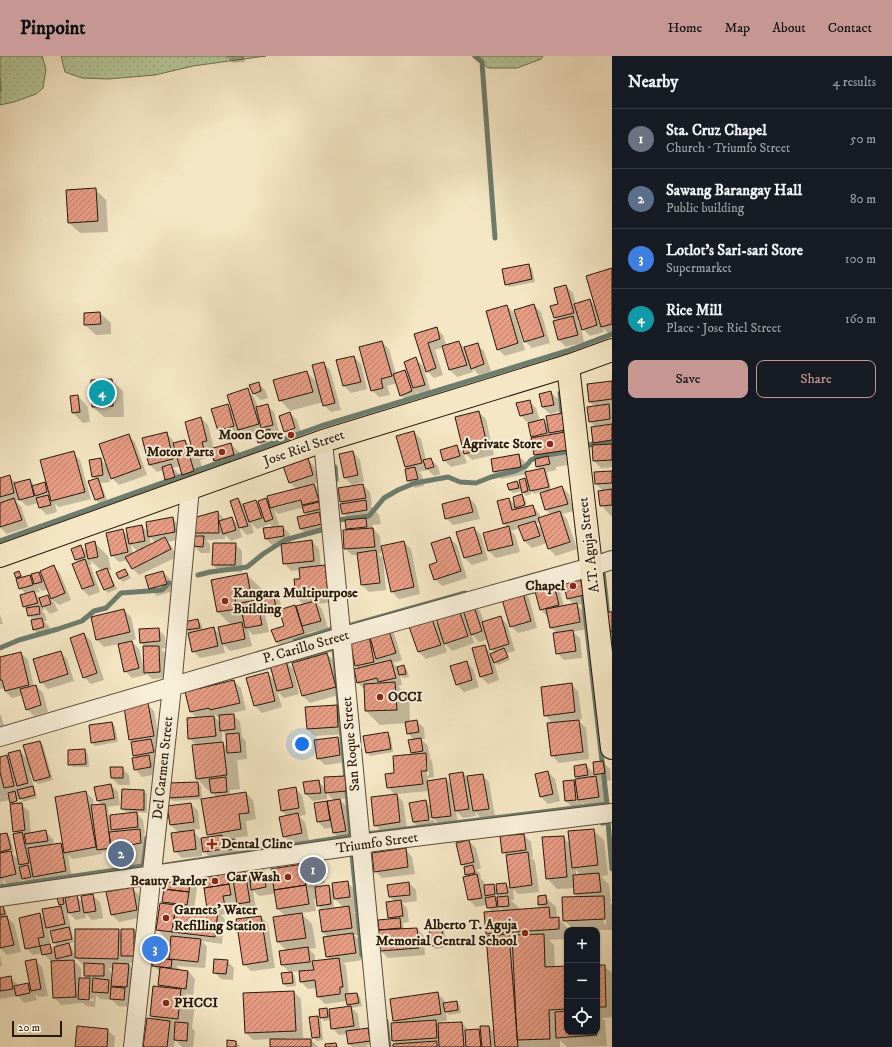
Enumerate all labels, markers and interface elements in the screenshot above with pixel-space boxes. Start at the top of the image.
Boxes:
text: Pinpoint [20,17,85,40]
text: Home [668,19,702,37]
text: Map [724,19,750,37]
text: About [772,19,806,37]
text: Contact [828,19,872,37]
text: Nearby [628,71,678,93]
text: 4 results [833,74,876,90]
text: Sta. Cruz Chapel [666,121,767,140]
text: 1 [639,131,643,147]
text: 50 m [850,131,876,147]
text: Church · Triumfo Street [666,140,790,156]
text: Sawang Barangay Hall [666,181,802,200]
text: 2 [638,191,644,207]
text: 80 m [850,191,876,207]
text: Public building [666,200,744,216]
text: Lotlot's Sari-sari Store [666,241,803,260]
text: 3 [639,251,643,267]
text: 100 m [845,251,876,267]
text: Supermarket [666,260,732,276]
text: Rice Mill [666,301,722,320]
text: 4 [637,311,645,327]
text: 160 m [845,311,876,327]
text: Place · Jose Riel Street [666,320,781,336]
button: Save [628,360,748,398]
button: Share [756,360,876,398]
pin: 4 [89,378,115,408]
place label: Moon Cove [218,426,283,444]
street label: Jose Riel Street [259,426,347,471]
marker: Moon Cove [286,430,296,440]
place label: Agrivate Store [461,435,542,453]
marker: Agrivate Store [545,439,555,449]
place label: Motor Parts [147,443,214,461]
marker: Motor Parts [217,447,227,457]
street label: A.T. Aguja Street [574,496,604,594]
place label: Chapel [525,577,566,595]
marker: Chapel [568,581,578,591]
place label: Kangara Multipurpose Building [233,584,358,618]
marker: Kangara Multipurpose Building [220,596,230,606]
street label: P. Carillo Street [261,626,352,668]
place label: OCCI [388,688,423,706]
marker: OCCI [375,692,385,702]
street label: San Roque Street [338,695,364,792]
street label: Del Carmen Street [149,715,177,820]
your location [292,734,312,754]
street label: Triumfo Street [335,828,420,858]
place label: Dental Clinc [221,835,293,853]
marker: Dental Clinc [206,838,218,850]
pin: 2 [108,839,134,869]
pin: 1 [300,855,326,885]
place label: Car Wash [227,868,281,886]
place label: Beauty Parlor [130,872,208,890]
marker: Car Wash [283,872,293,882]
marker: Beauty Parlor [210,876,220,886]
place label: Garnets' Water Refilling Station [174,901,267,935]
marker: Garnets' Water Refilling Station [161,913,171,923]
place label: Alberto T. Aguja Memorial Central School [376,916,518,950]
map controls [564,927,600,1035]
button: + [564,927,600,963]
marker: Alberto T. Aguja Memorial Central School [520,928,530,938]
pin: 3 [142,934,168,964]
button: − [564,963,600,999]
place label: PHCCI [174,994,218,1012]
marker: PHCCI [161,998,171,1008]
button: locate [564,999,600,1035]
scale bar [12,1019,62,1038]
text: 20 m [18,1021,40,1035]

